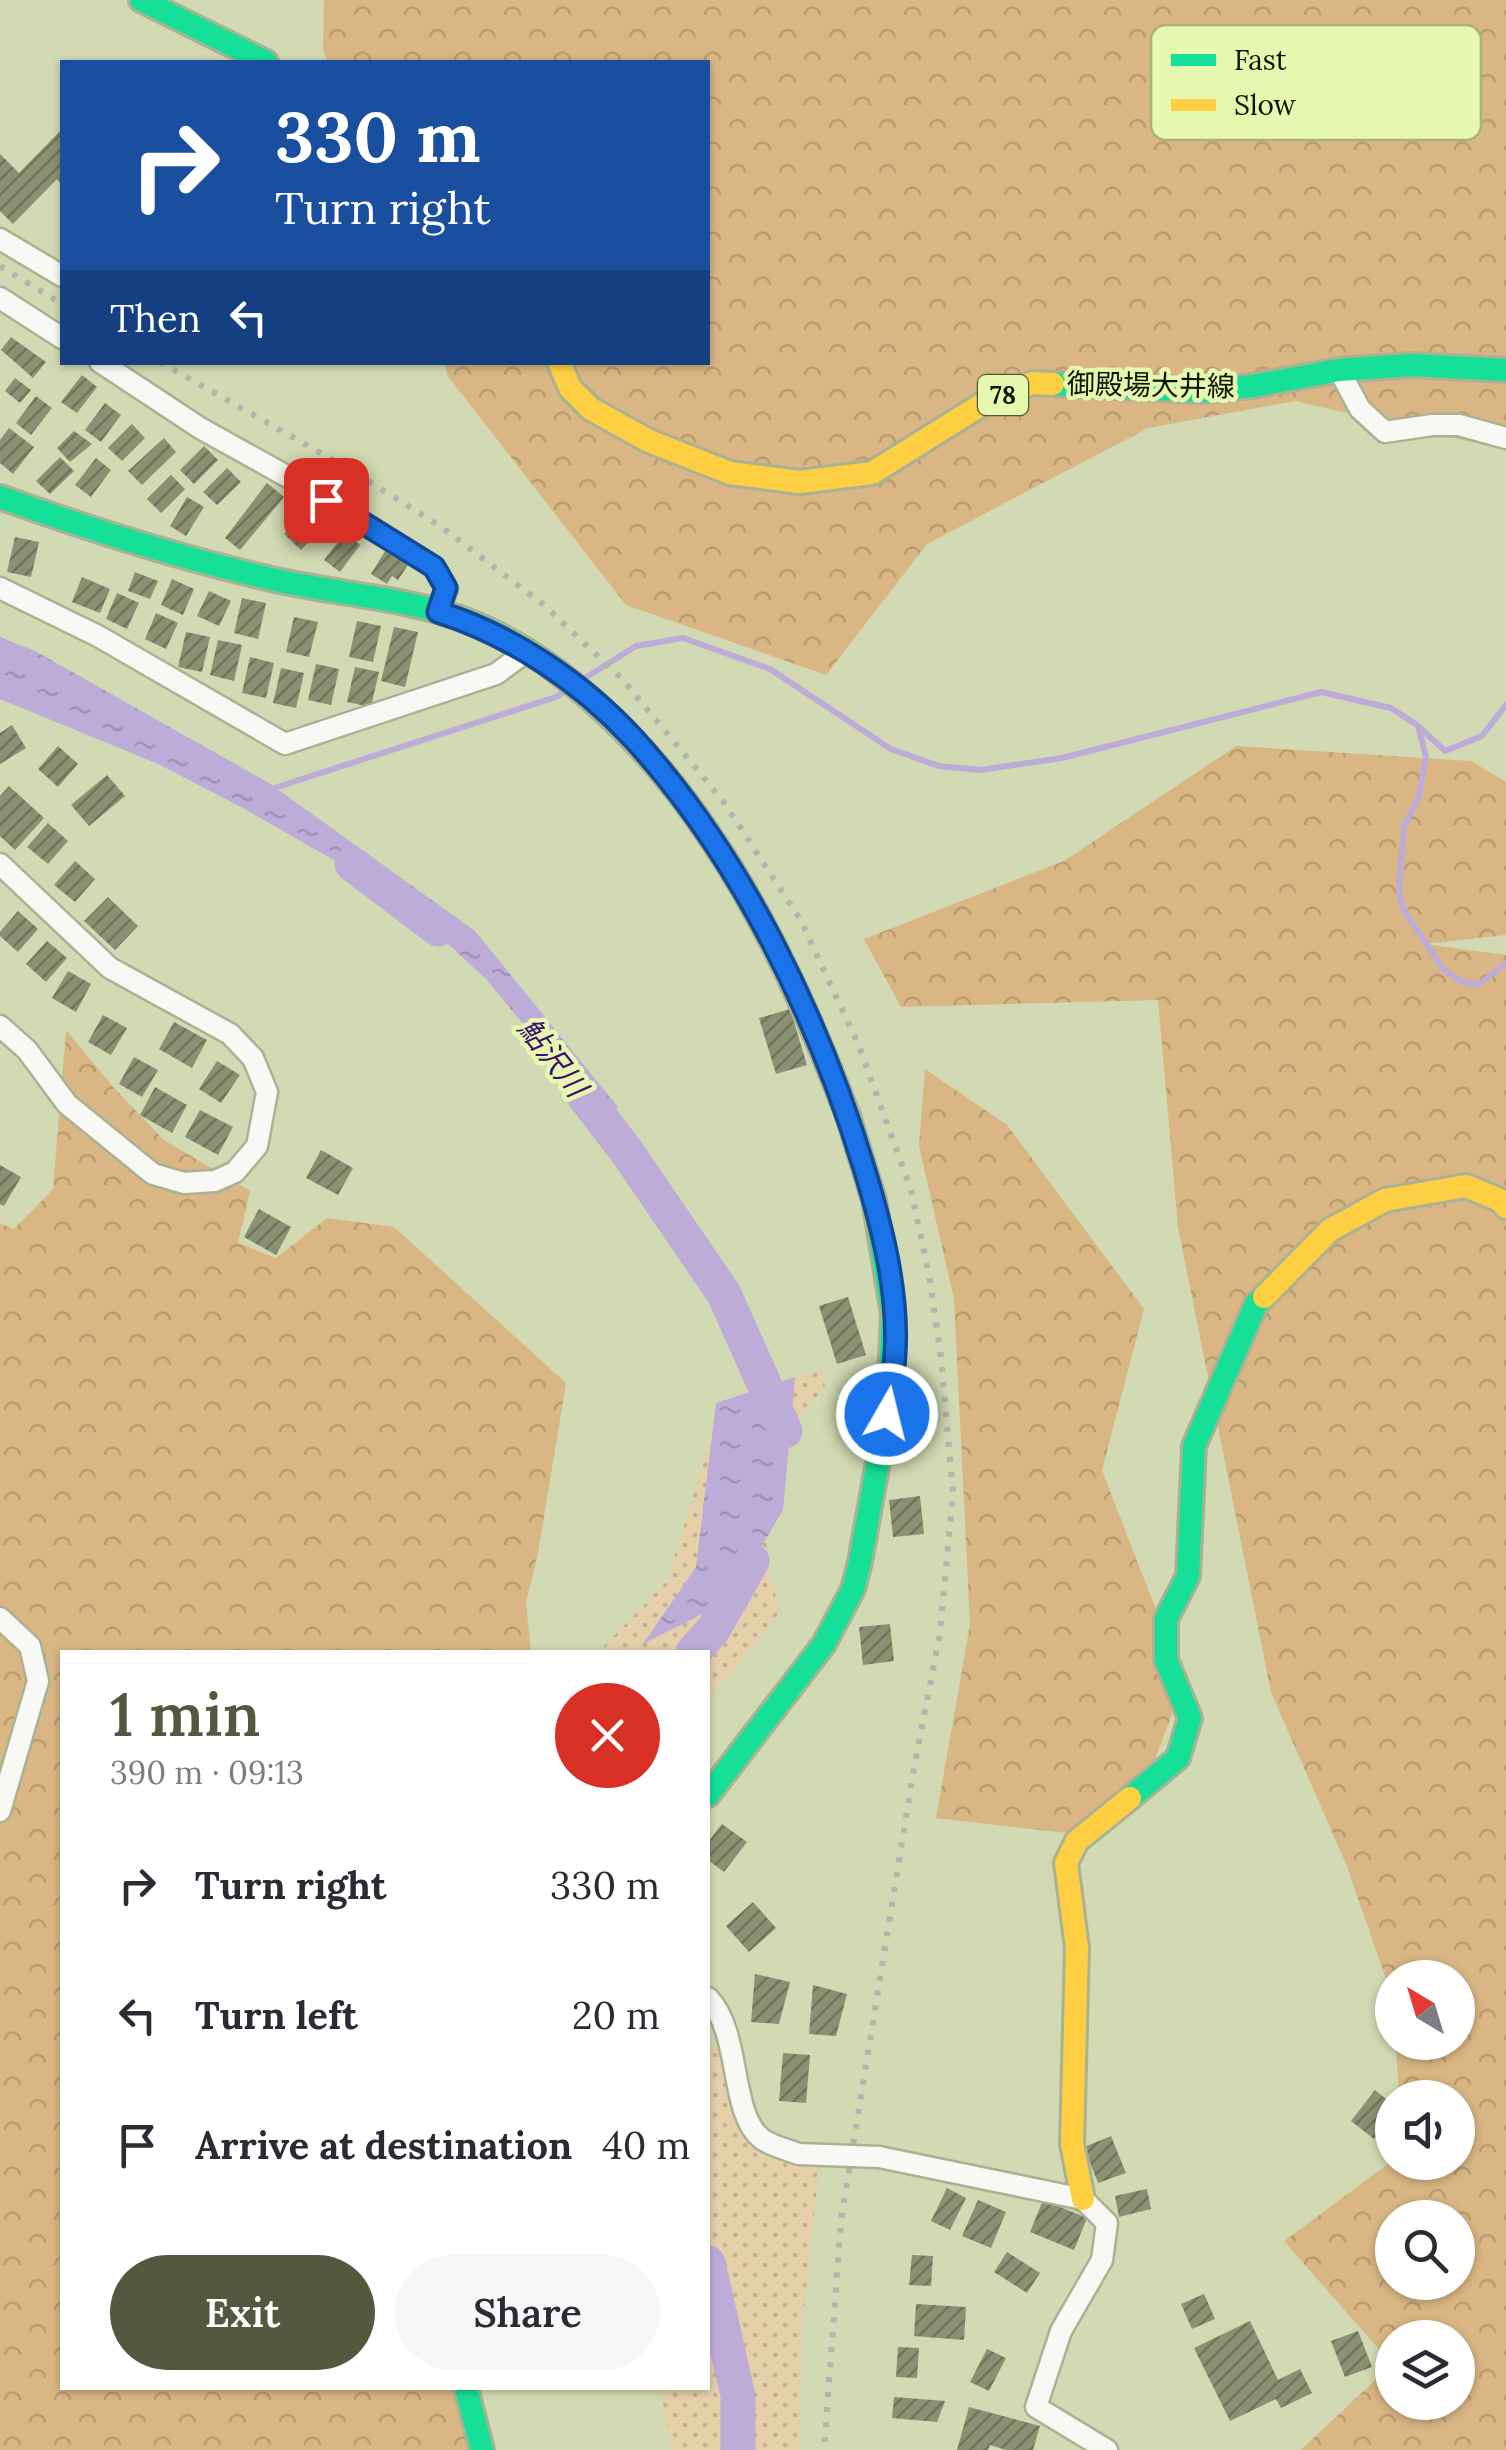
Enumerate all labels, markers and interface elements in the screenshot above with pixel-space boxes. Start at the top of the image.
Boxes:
legend [1151,25,1481,140]
text: Fast [1234,42,1287,78]
text: Slow [1234,87,1297,123]
text: 330 m [275,92,481,181]
icon: right [110,100,240,230]
text: Turn right [275,179,491,236]
icon: left [221,290,276,345]
text: Then [110,294,201,342]
street label: 御殿場大井線 [1067,366,1235,404]
road number: 78 [978,375,1028,415]
pin [284,458,369,543]
icon: arrive [299,473,354,528]
water label: 鮎沢川 [510,1010,598,1107]
position arrow [835,1362,939,1466]
text: 1 min [110,1676,260,1752]
button: close [555,1683,660,1788]
text: 390 m · 09:13 [110,1752,304,1793]
icon: right [110,1858,165,1913]
text: Turn right [195,1861,386,1909]
text: 330 m [550,1861,660,1909]
north arrow [1375,1960,1475,2060]
map controls [1375,1960,1475,2420]
icon: left [110,1988,165,2043]
text: Turn left [195,1991,358,2039]
text: 20 m [572,1991,660,2039]
button: sound [1375,2080,1475,2180]
icon: arrive [110,2118,165,2173]
text: Arrive at destination [195,2121,572,2169]
text: 40 m [602,2121,690,2169]
button: search [1375,2200,1475,2300]
button: Exit [110,2255,375,2370]
button: Share [395,2255,660,2370]
button: layers [1375,2320,1475,2420]

